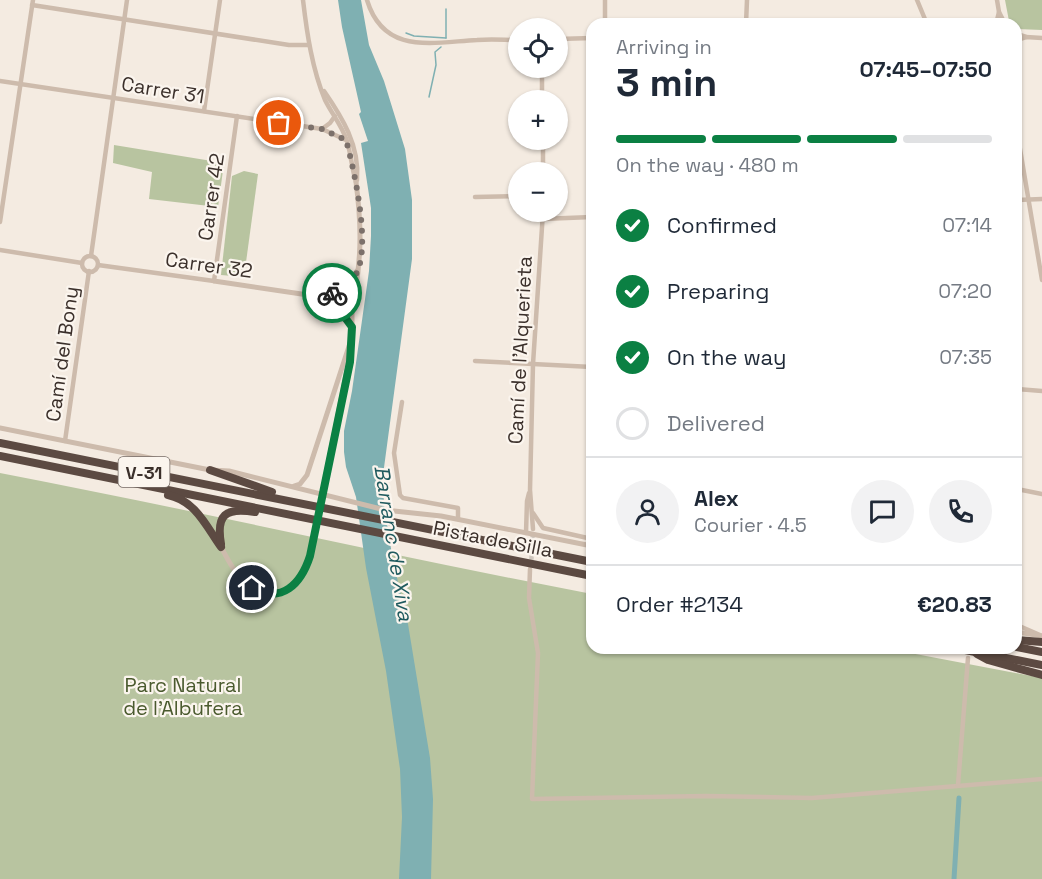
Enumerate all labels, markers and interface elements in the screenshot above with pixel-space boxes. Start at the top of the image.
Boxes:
map controls [508,18,568,222]
button: locate [508,18,568,78]
text: Arriving in [616,34,712,60]
text: 07:45–07:50 [859,55,992,83]
text: 3 min [616,58,717,107]
street label: Carrer 31 [120,71,206,109]
button: + [508,90,568,150]
pin [253,97,304,148]
icon: bag [262,106,295,139]
street label: Carrer 42 [192,152,230,242]
text: On the way · 480 m [616,152,799,178]
button: − [508,162,568,222]
icon: check [616,209,649,242]
text: Confirmed [667,211,777,239]
text: 07:14 [942,212,992,238]
street label: Carrer 32 [164,246,254,284]
street label: Camí de l'Alquerieta [502,255,538,445]
courier [302,263,362,323]
icon: check [616,275,649,308]
icon: bike [316,277,349,310]
text: Preparing [667,277,769,305]
text: 07:20 [938,278,992,304]
street label: Camí del Bony [40,285,84,423]
icon: check [616,341,649,374]
text: On the way [667,343,786,371]
text: 07:35 [939,344,992,370]
text: Delivered [667,409,765,437]
road number: V-31 [118,457,170,487]
water label: Barranc de Xiva [368,463,420,624]
button: person [616,480,679,543]
button: chat [851,480,914,543]
button: phone [929,480,992,543]
text: Alex [694,484,739,512]
text: Courier · 4.5 [694,512,807,538]
street label: Pista de Silla [431,515,555,563]
pin [226,562,277,613]
icon: home [235,571,268,604]
text: Order #2134 [616,590,743,618]
text: €20.83 [917,590,992,618]
park label: Parc Natural de l'Albufera [123,672,243,721]

